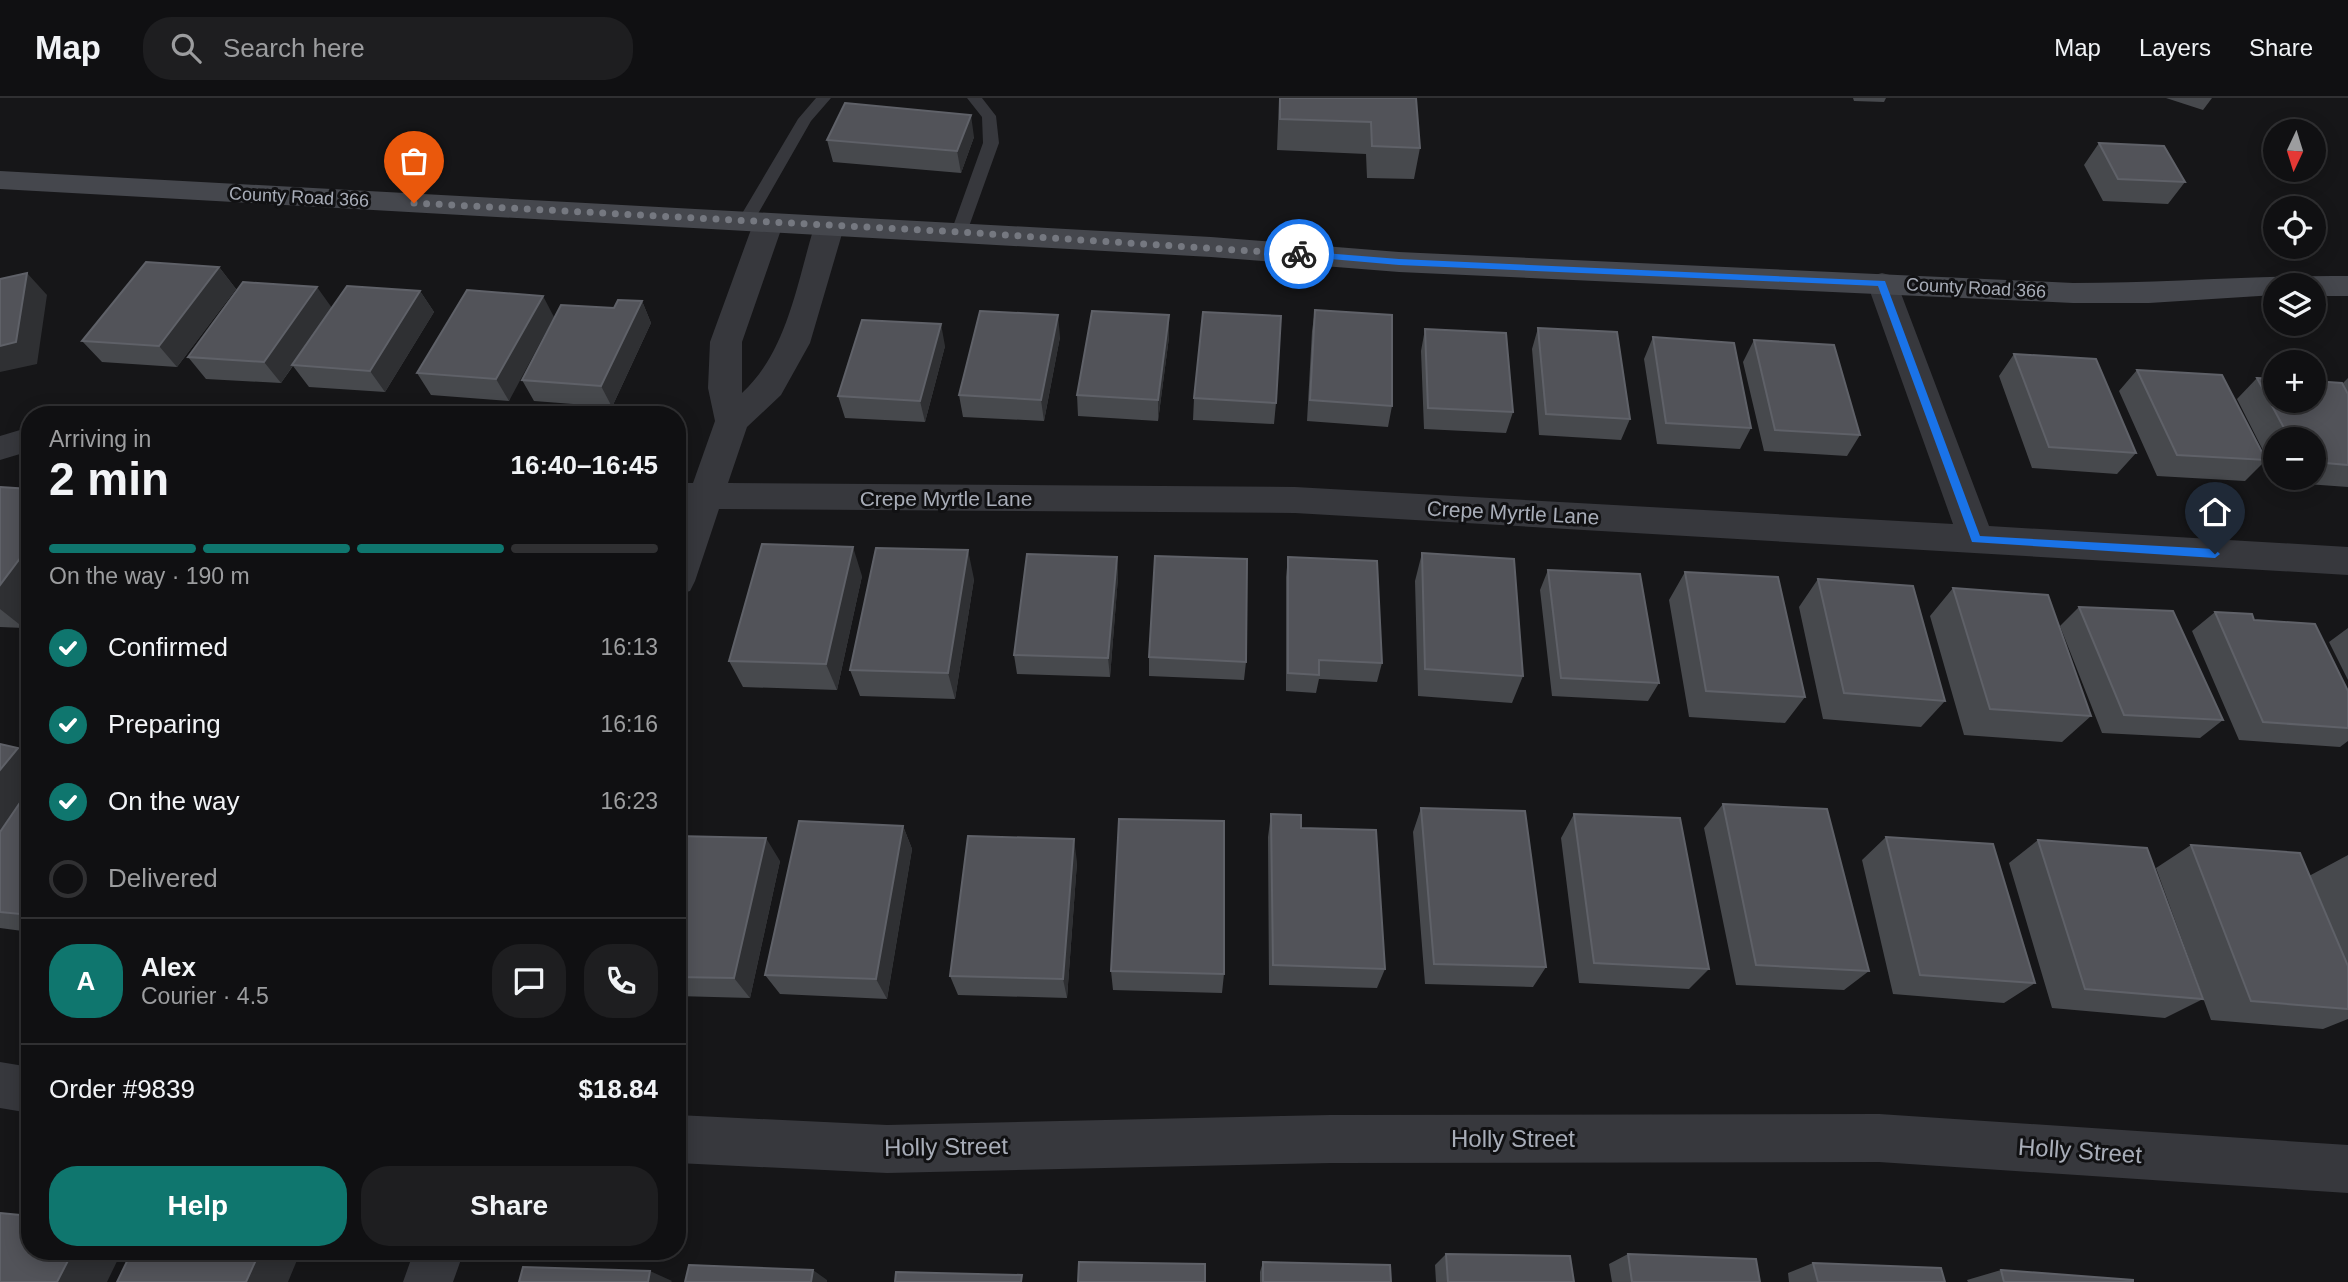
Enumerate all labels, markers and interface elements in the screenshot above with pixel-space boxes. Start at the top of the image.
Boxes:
search box [143,17,633,80]
text: Map [35,29,101,66]
icon: search [167,29,205,67]
text: Search here [223,33,365,63]
text: Map [2054,34,2101,61]
text: Layers [2139,34,2211,61]
text: Share [2249,34,2313,61]
north arrow [2263,119,2326,182]
map controls [2263,119,2326,490]
pin [384,131,444,203]
icon: bag [395,142,433,180]
street label: County Road 366 [229,183,369,211]
button: locate [2263,196,2326,259]
courier [1264,219,1334,289]
icon: bike [1280,235,1318,273]
button: layers [2263,273,2326,336]
street label: County Road 366 [1906,274,2046,302]
button: + [2263,350,2326,413]
text: Arriving in [49,426,151,452]
button: − [2263,427,2326,490]
text: 16:40–16:45 [511,450,658,480]
text: 2 min [49,453,169,505]
pin [2185,482,2245,554]
street label: Crepe Myrtle Lane [860,487,1032,510]
icon: home [2196,493,2234,531]
street label: Crepe Myrtle Lane [1426,496,1600,529]
text: On the way · 190 m [49,563,250,589]
icon: check [49,629,87,667]
text: Confirmed [108,632,228,662]
text: 16:13 [600,634,658,660]
icon: check [49,706,87,744]
text: Preparing [108,709,221,739]
text: 16:16 [600,711,658,737]
icon: check [49,783,87,821]
text: On the way [108,786,240,816]
text: 16:23 [600,788,658,814]
text: Delivered [108,863,218,893]
button: chat [492,944,566,1018]
button: phone [584,944,658,1018]
text: Alex [141,952,196,982]
text: A [77,966,95,996]
text: Courier · 4.5 [141,983,269,1009]
text: Order #9839 [49,1074,195,1104]
text: $18.84 [578,1074,658,1104]
street label: Holly Street [1451,1125,1575,1152]
street label: Holly Street [884,1132,1009,1161]
street label: Holly Street [2017,1133,2143,1168]
button: Help [49,1166,347,1246]
button: Share [361,1166,658,1246]

